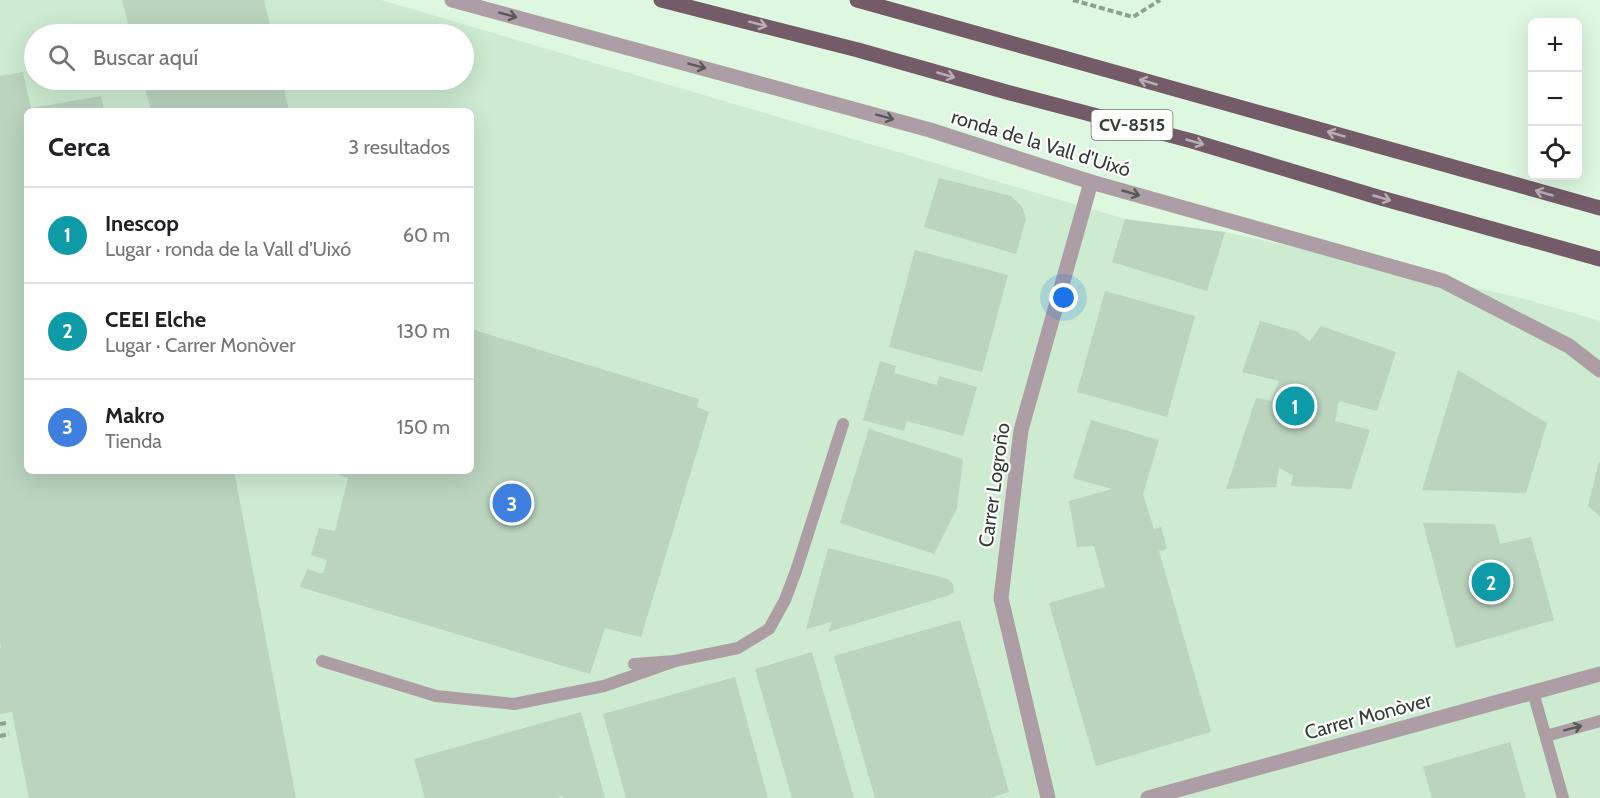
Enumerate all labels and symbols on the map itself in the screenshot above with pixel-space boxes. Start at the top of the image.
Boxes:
one-way arrow [499,10,518,22]
one-way arrow [748,19,767,30]
one-way arrow [687,61,706,73]
one-way arrow [936,70,955,81]
one-way arrow [1139,75,1158,87]
street label: ronda de la Vall d'Uixó [948,104,1134,182]
road number: CV-8515 [1092,110,1172,140]
one-way arrow [875,112,894,124]
one-way arrow [1327,128,1346,140]
one-way arrow [1186,137,1205,148]
one-way arrow [1535,187,1554,198]
one-way arrow [1121,188,1140,199]
one-way arrow [1372,193,1391,204]
your location [1049,283,1078,312]
pin: 1 [1276,384,1314,428]
street label: Carrer Logroño [973,421,1015,549]
pin: 3 [492,480,532,526]
pin: 2 [1472,560,1510,604]
street label: Carrer Monòver [1302,687,1435,744]
one-way arrow [1563,722,1582,734]

